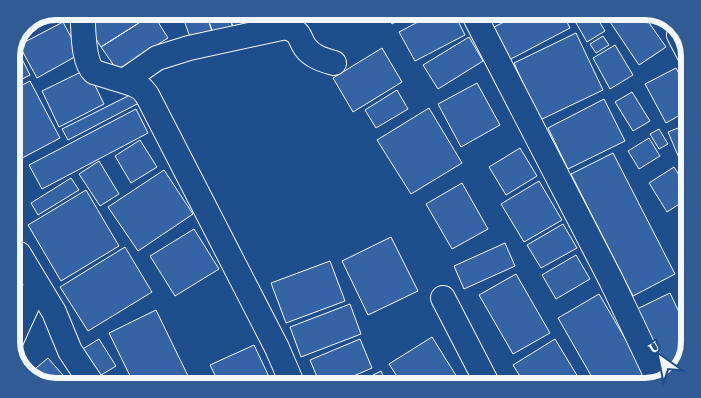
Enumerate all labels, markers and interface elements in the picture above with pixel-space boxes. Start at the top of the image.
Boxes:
north arrow [636,333,686,383]
text: U [644,336,664,358]

